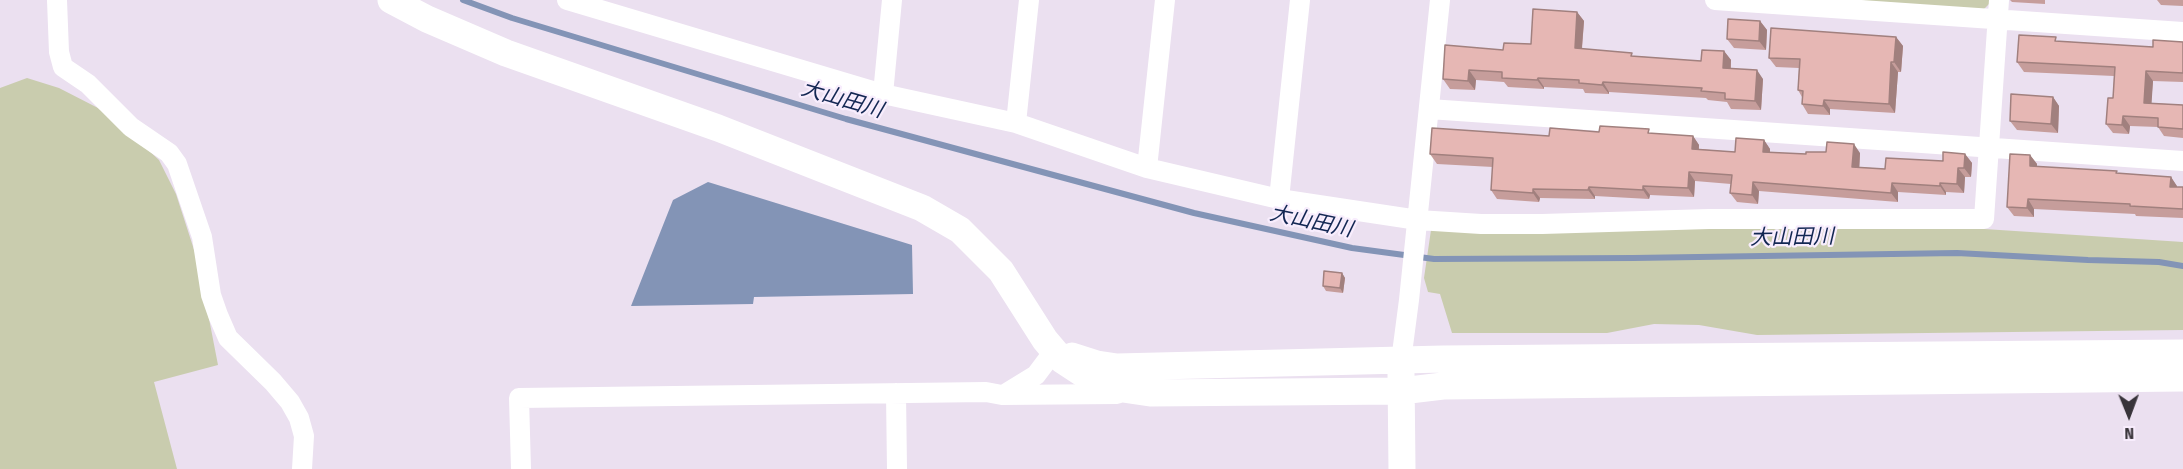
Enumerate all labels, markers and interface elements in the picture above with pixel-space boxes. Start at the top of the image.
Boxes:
water label: 大山田川 [798,76,886,124]
water label: 大山田川 [1267,201,1355,243]
water label: 大山田川 [1750,225,1834,251]
north arrow [2099,385,2159,445]
text: N [2124,424,2134,443]

